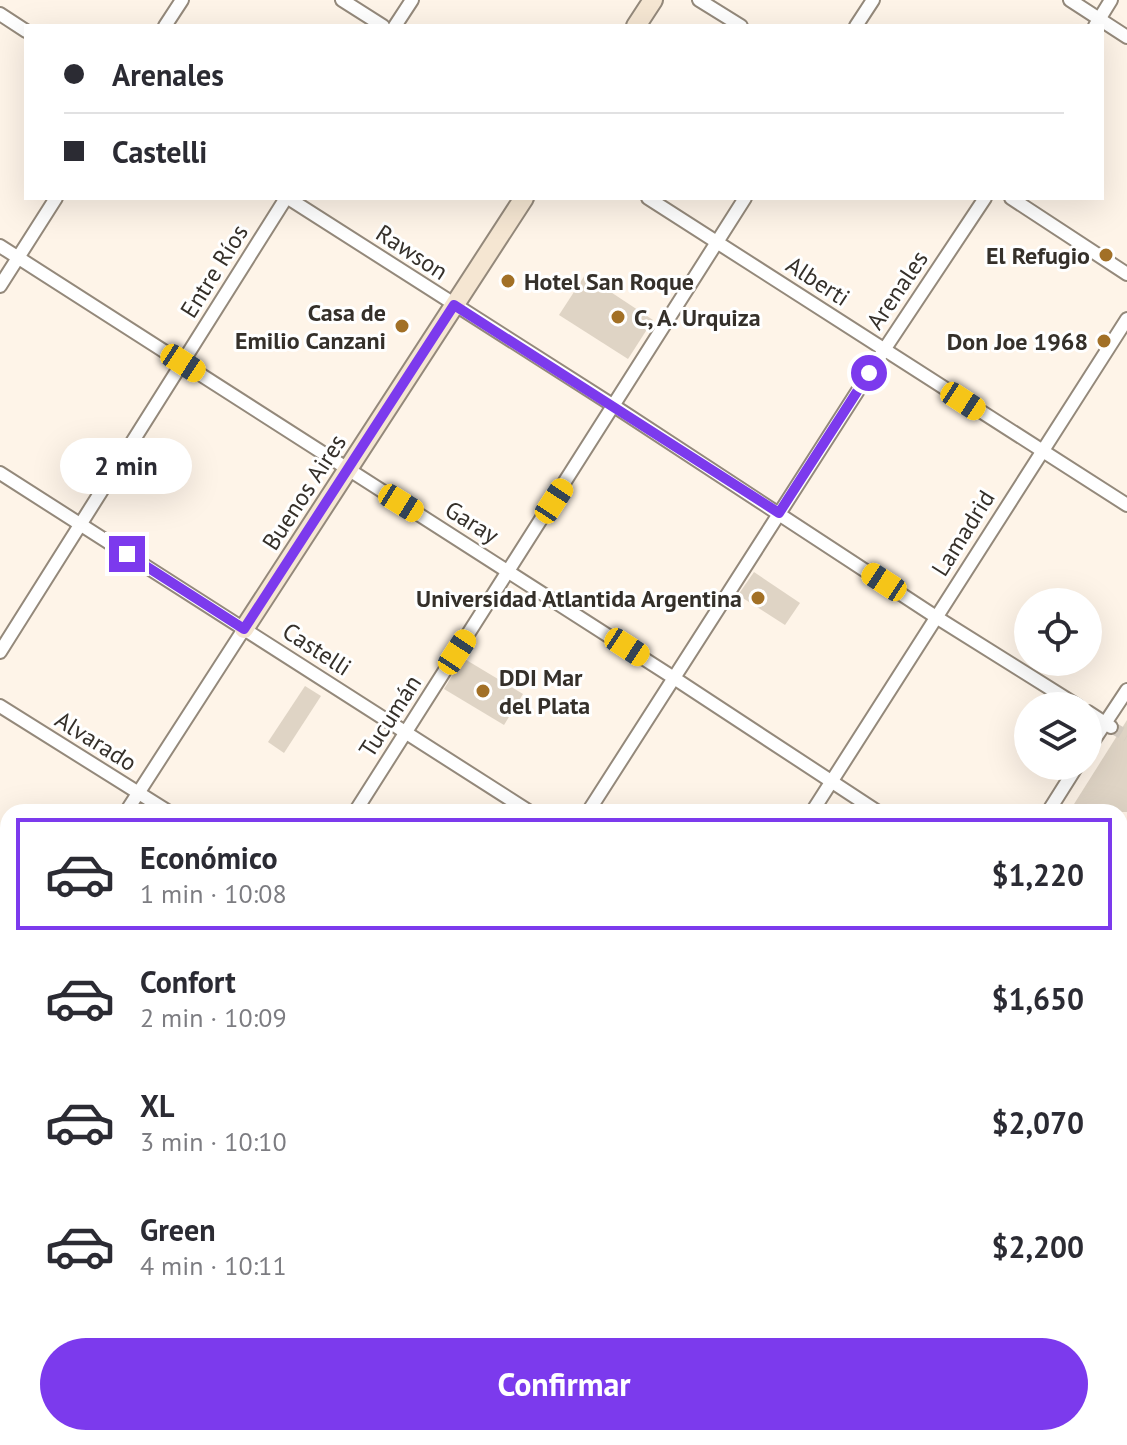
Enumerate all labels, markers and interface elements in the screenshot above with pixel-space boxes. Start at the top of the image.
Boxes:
text: Arenales [112,55,224,94]
text: Castelli [112,132,207,171]
street label: Rawson [370,217,454,287]
street label: Entre Ríos [173,219,255,323]
place label: El Refugio [986,240,1090,271]
street label: Arenales [859,245,935,335]
marker: El Refugio [1097,246,1115,264]
street label: Alberti [780,249,856,313]
place label: Hotel San Roque [524,266,694,297]
marker: Hotel San Roque [499,272,517,290]
place label: Casa de Emilio Canzani [235,297,386,356]
place label: C, A. Urquiza [634,302,761,333]
marker: C, A. Urquiza [609,308,627,326]
marker: Casa de Emilio Canzani [393,317,411,335]
place label: Don Joe 1968 [947,326,1088,357]
marker: Don Joe 1968 [1095,332,1113,350]
car [156,340,210,386]
route start [851,355,887,391]
car [936,378,990,424]
street label: Buenos Aires [255,428,353,556]
callout: 2 min [61,438,193,494]
text: 2 min [94,449,158,482]
car [531,474,577,528]
car [374,480,428,526]
street label: Lamadrid [925,484,1001,582]
street label: Garay [439,494,505,550]
route end [109,536,145,572]
car [857,559,911,605]
place label: Universidad Atlantida Argentina [416,583,742,614]
map controls [1014,588,1102,780]
button: locate [1014,588,1102,676]
marker: Universidad Atlantida Argentina [749,589,767,607]
street label: Castelli [277,615,357,683]
car [600,624,654,670]
car [434,625,480,679]
place label: DDI Mar del Plata [499,662,590,721]
street label: Tucumán [352,669,428,763]
marker: DDI Mar del Plata [474,682,492,700]
button: layers [1014,692,1102,780]
street label: Alvarado [49,704,143,778]
icon: car [44,838,116,910]
text: Económico [140,838,278,877]
text: $1,220 [991,855,1084,894]
text: 1 min · 10:08 [140,877,287,910]
icon: car [44,962,116,1034]
text: Confort [140,962,236,1001]
text: $1,650 [991,979,1084,1018]
text: 2 min · 10:09 [140,1001,287,1034]
icon: car [44,1086,116,1158]
text: XL [140,1086,174,1125]
text: $2,070 [991,1103,1084,1142]
text: 3 min · 10:10 [140,1125,287,1158]
icon: car [44,1210,116,1282]
text: Green [140,1210,215,1249]
text: $2,200 [991,1227,1084,1266]
text: 4 min · 10:11 [140,1249,287,1282]
button: Confirmar [40,1338,1088,1430]

